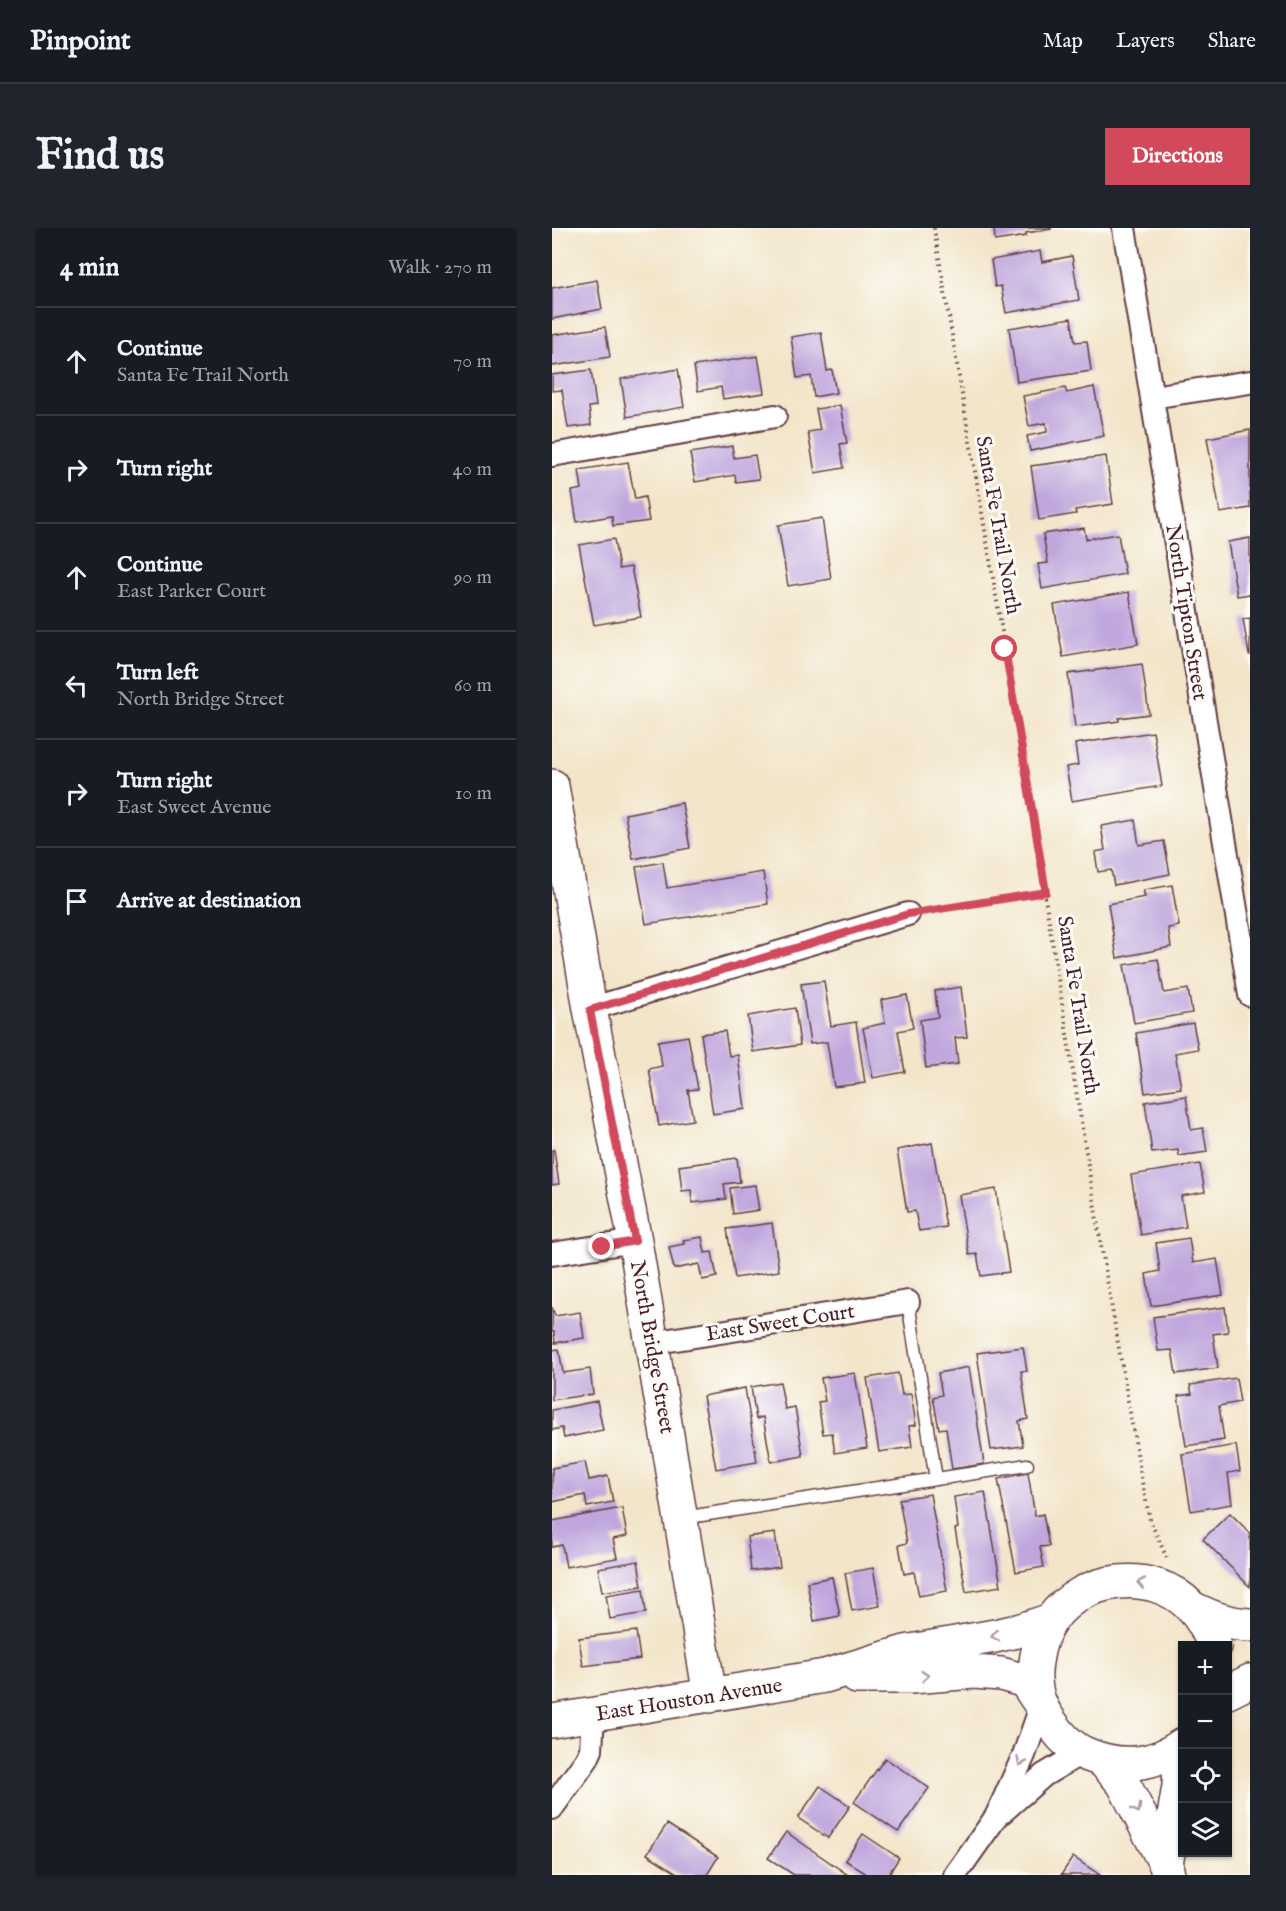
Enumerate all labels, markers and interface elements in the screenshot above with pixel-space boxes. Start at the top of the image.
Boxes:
text: Pinpoint [30,24,131,59]
text: Map [1043,28,1083,55]
text: Layers [1116,28,1175,55]
text: Share [1208,28,1256,55]
button: Directions [1105,128,1250,185]
text: Find us [36,130,164,183]
text: 4 min [60,251,119,284]
text: Walk · 270 m [388,255,492,280]
text: Continue [117,335,203,363]
icon: ahead [60,345,93,378]
text: 70 m [453,349,492,374]
text: Santa Fe Trail North [117,363,289,388]
street label: Santa Fe Trail North [969,434,1026,617]
icon: right [60,453,93,486]
text: Turn right [117,455,212,483]
text: 40 m [453,457,492,482]
street label: North Tipton Street [1158,522,1213,702]
text: Continue [117,551,203,579]
icon: ahead [60,561,93,594]
text: 90 m [454,565,492,590]
text: East Parker Court [117,579,266,604]
route start [991,635,1017,661]
text: Turn left [117,659,199,687]
icon: left [60,669,93,702]
text: 60 m [454,673,492,698]
text: North Bridge Street [117,687,284,712]
text: Turn right [117,767,212,795]
icon: right [60,777,93,810]
text: 10 m [455,781,492,806]
text: East Sweet Avenue [117,795,272,820]
icon: arrive [60,885,93,918]
text: Arrive at destination [117,887,301,915]
street label: Santa Fe Trail North [1050,914,1105,1097]
route end [588,1233,614,1259]
street label: North Bridge Street [623,1258,680,1436]
street label: East Sweet Court [704,1298,856,1349]
one-way arrow [1136,1577,1146,1590]
one-way arrow [990,1629,1000,1642]
map controls [1178,1641,1232,1857]
button: + [1178,1641,1232,1695]
one-way arrow [921,1670,930,1683]
street label: East Houston Avenue [594,1672,785,1729]
button: − [1178,1695,1232,1749]
button: locate [1178,1749,1232,1803]
one-way arrow [1016,1755,1028,1766]
one-way arrow [1130,1803,1141,1814]
button: layers [1178,1803,1232,1857]

